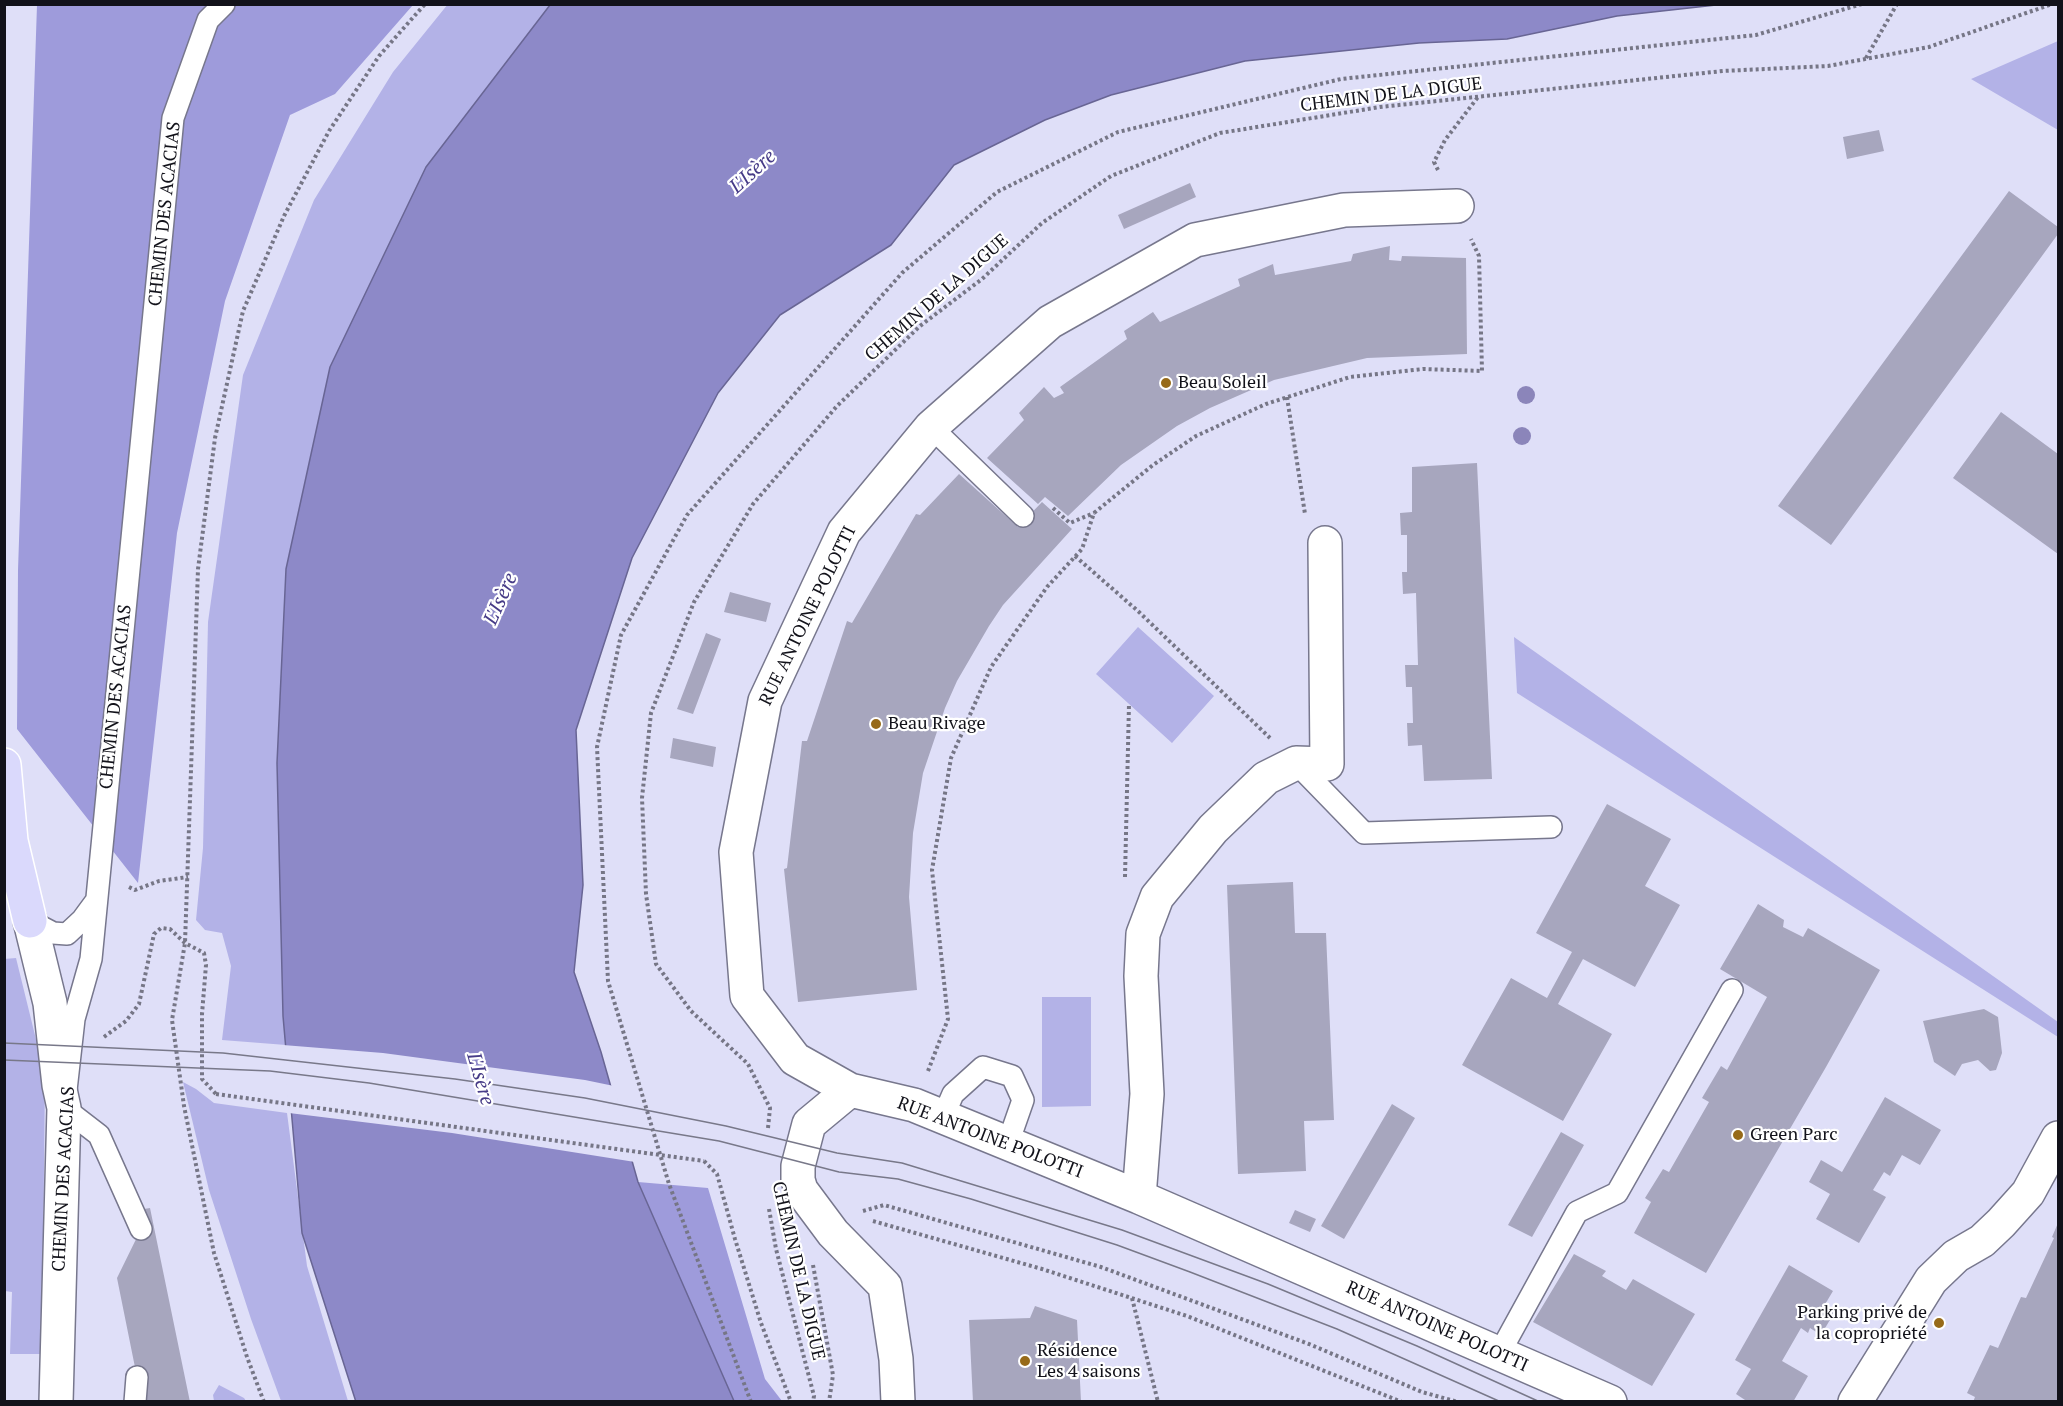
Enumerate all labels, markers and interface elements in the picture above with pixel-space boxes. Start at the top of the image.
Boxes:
street label: CHEMIN DE LA DIGUE [1299,73,1483,117]
street label: CHEMIN DES ACACIAS [145,121,185,307]
water label: L'Isère [725,145,781,199]
street label: CHEMIN DE LA DIGUE [861,230,1013,366]
place label: Beau Soleil [1178,372,1267,394]
marker: Beau Soleil [1159,376,1173,390]
street label: RUE ANTOINE POLOTTI [755,523,861,709]
water label: L'Isère [479,570,523,628]
street label: CHEMIN DES ACACIAS [96,604,136,790]
place label: Beau Rivage [888,713,986,735]
marker: Beau Rivage [869,717,883,731]
water label: L'Isère [461,1050,499,1108]
street label: CHEMIN DES ACACIAS [48,1086,80,1272]
street label: RUE ANTOINE POLOTTI [894,1093,1086,1183]
place label: Green Parc [1750,1124,1838,1146]
marker: Green Parc [1731,1128,1745,1142]
street label: CHEMIN DE LA DIGUE [767,1179,829,1363]
street label: RUE ANTOINE POLOTTI [1343,1277,1531,1377]
place label: Parking privé de la copropriété [1797,1302,1927,1344]
marker: Parking privé de la copropriété [1932,1316,1946,1330]
place label: Résidence Les 4 saisons [1037,1340,1141,1382]
marker: Résidence Les 4 saisons [1018,1354,1032,1368]

